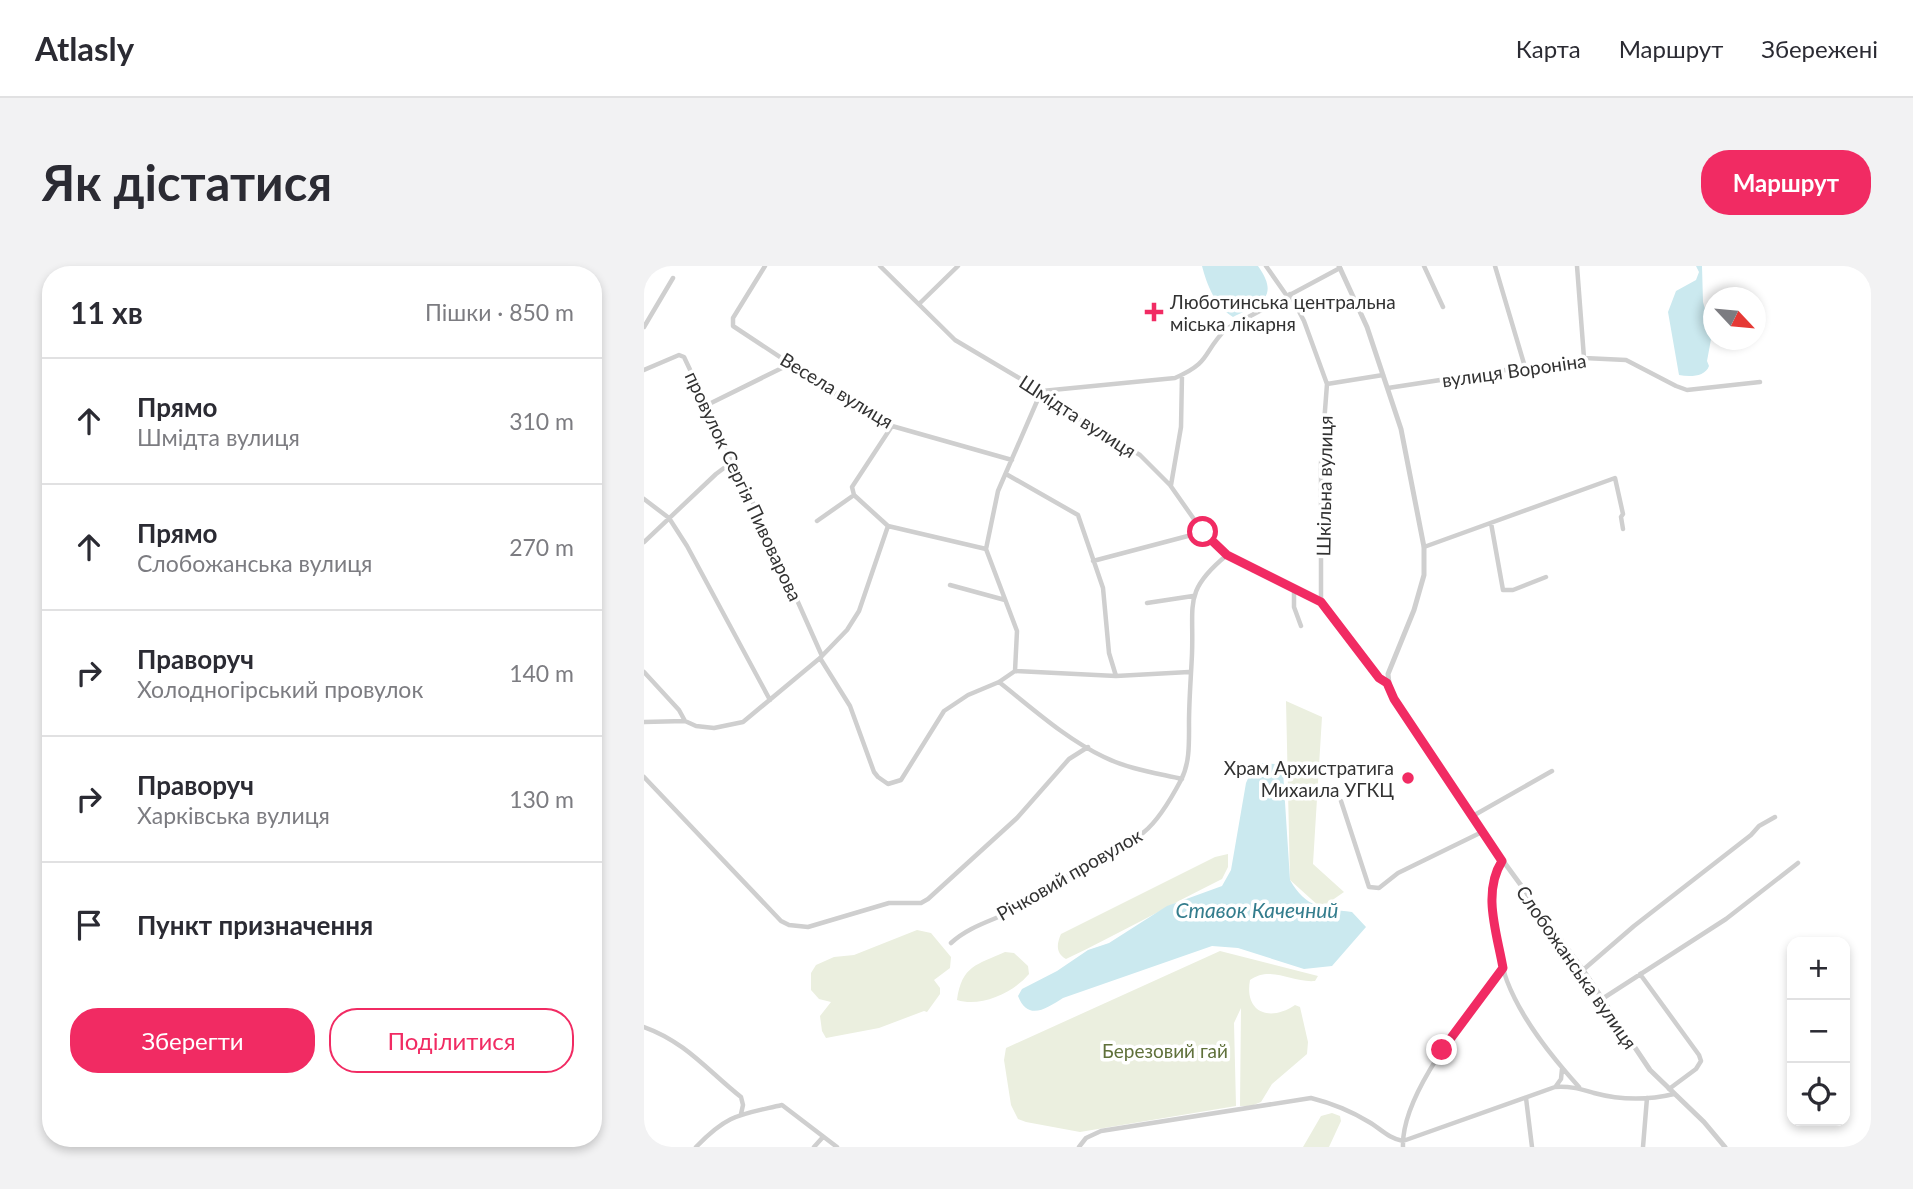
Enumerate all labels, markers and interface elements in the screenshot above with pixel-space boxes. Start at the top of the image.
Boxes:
text: Atlasly [35,28,134,68]
text: Карта [1516,34,1581,63]
text: Маршрут [1619,34,1723,63]
text: Збережені [1761,34,1878,63]
button: Маршрут [1701,150,1871,215]
text: Як дістатися [42,153,332,211]
north arrow [1703,287,1766,350]
place label: Люботинська центральна міська лікарня [1169,290,1396,335]
text: 11 хв [70,294,143,330]
text: Пішки · 850 m [425,298,574,326]
marker: Люботинська центральна міська лікарня [1144,302,1164,322]
street label: Весела вулиця [776,347,898,433]
street label: вулиця Вороніна [1440,348,1588,392]
street label: провулок Сергія Пивоварова [681,368,807,604]
street label: Шмідта вулиця [1015,370,1141,462]
text: Прямо [137,391,218,423]
icon: ahead [70,402,108,440]
text: 310 m [509,407,574,435]
street label: Шкільна вулиця [1311,415,1337,557]
text: Шмідта вулиця [137,423,300,451]
route start [1187,516,1218,547]
text: Прямо [137,517,218,549]
icon: ahead [70,528,108,566]
text: 270 m [509,533,574,561]
text: Слобожанська вулиця [137,549,372,577]
text: Праворуч [137,643,254,675]
icon: right [70,654,108,692]
text: 140 m [509,659,574,687]
text: Холодногірський провулок [137,675,423,703]
place label: Храм Архистратига Михаила УГКЦ [1224,756,1394,801]
text: Праворуч [137,769,254,801]
marker: Храм Архистратига Михаила УГКЦ [1400,770,1416,786]
icon: right [70,780,108,818]
text: 130 m [509,785,574,813]
text: Харківська вулиця [137,801,330,829]
street label: Річковий провулок [992,823,1146,925]
street label: Слобожанська вулиця [1512,881,1642,1053]
water label: Ставок Качечний [1176,897,1338,922]
icon: arrive [70,906,108,944]
text: Пункт призначення [137,909,373,941]
map controls [1787,937,1850,1126]
button: + [1787,937,1850,1000]
button: − [1787,1000,1850,1063]
button: Зберегти [70,1008,315,1073]
button: Поділитися [329,1008,574,1073]
route end [1426,1034,1457,1065]
park label: Березовий гай [1102,1039,1228,1062]
button: locate [1787,1063,1850,1126]

